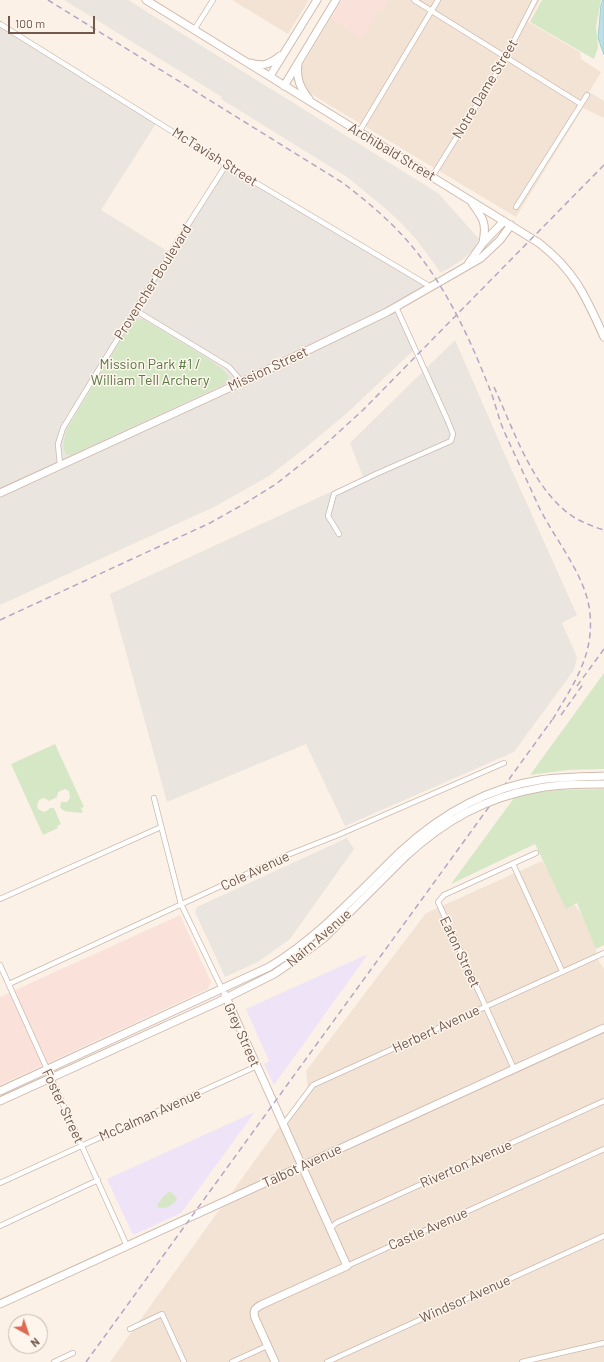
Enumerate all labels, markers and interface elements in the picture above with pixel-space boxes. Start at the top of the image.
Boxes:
scale bar [10,8,97,34]
text: 100 m [15,16,45,30]
street label: Notre Dame Street [449,36,521,142]
street label: Archibald Street [345,119,439,185]
street label: McTavish Street [169,124,261,190]
street label: Provencher Boulevard [111,221,195,343]
street label: Mission Street [225,343,311,395]
park label: Mission Park #1 / William Tell Archery [91,356,209,388]
street label: Cole Avenue [218,848,292,894]
street label: Nairn Avenue [283,905,355,971]
street label: Eaton Street [436,914,484,990]
street label: Grey Street [220,1000,264,1070]
street label: Herbert Avenue [390,1001,482,1057]
street label: Foster Street [38,1066,88,1146]
street label: McCalman Avenue [97,1085,203,1145]
street label: Riverton Avenue [418,1136,514,1192]
street label: Talbot Avenue [260,1140,344,1192]
street label: Castle Avenue [386,1204,470,1254]
street label: Windsor Avenue [417,1271,513,1327]
north arrow [8,1314,48,1354]
text: N [28,1335,42,1350]

